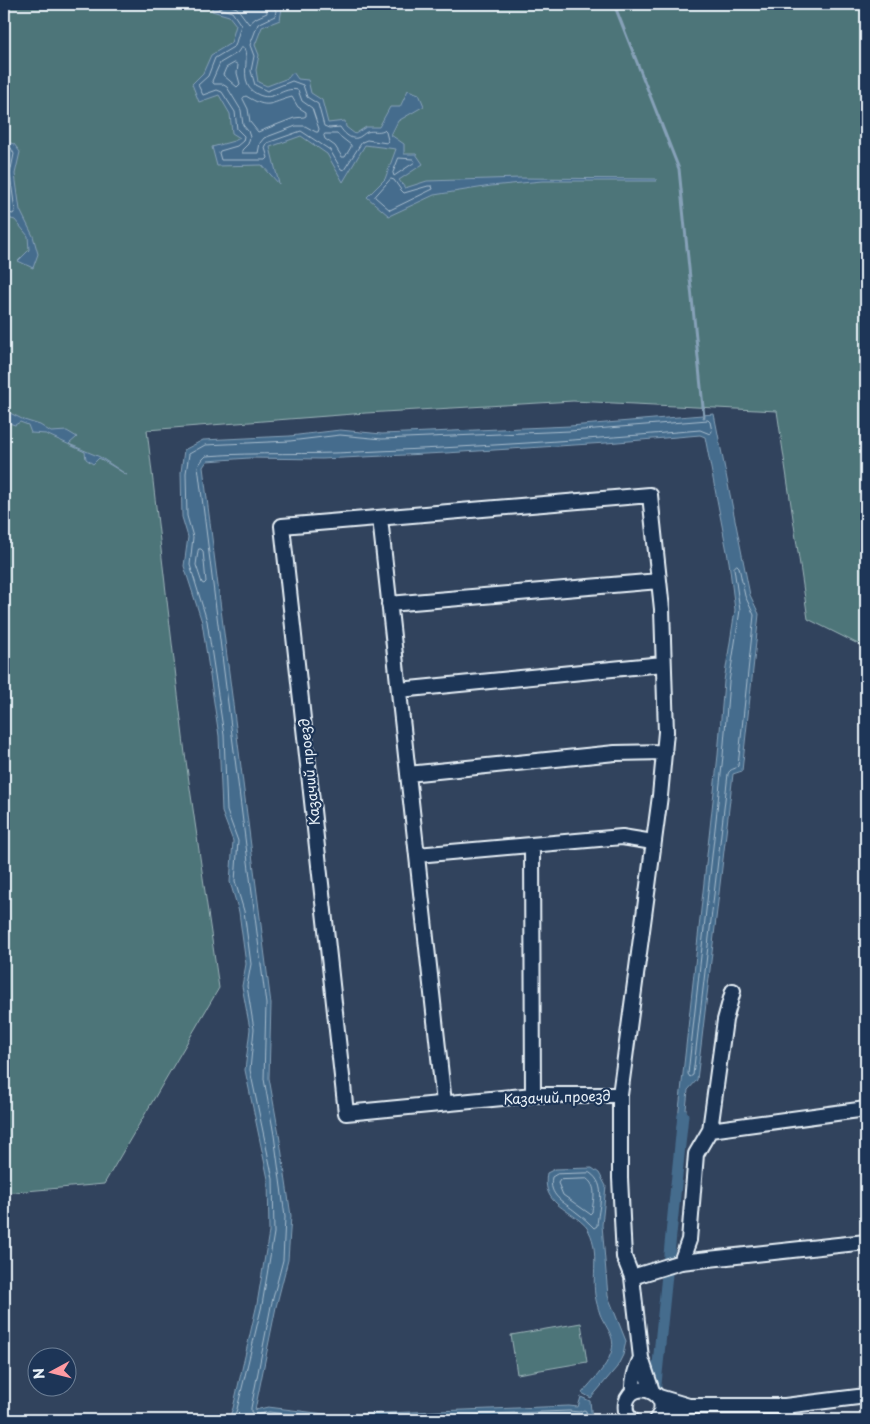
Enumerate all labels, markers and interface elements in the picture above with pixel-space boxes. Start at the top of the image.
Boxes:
street label: Казачий проезд [293,717,325,827]
street label: Казачий проезд [503,1085,611,1109]
north arrow [28,1346,78,1396]
text: N [28,1367,50,1380]

